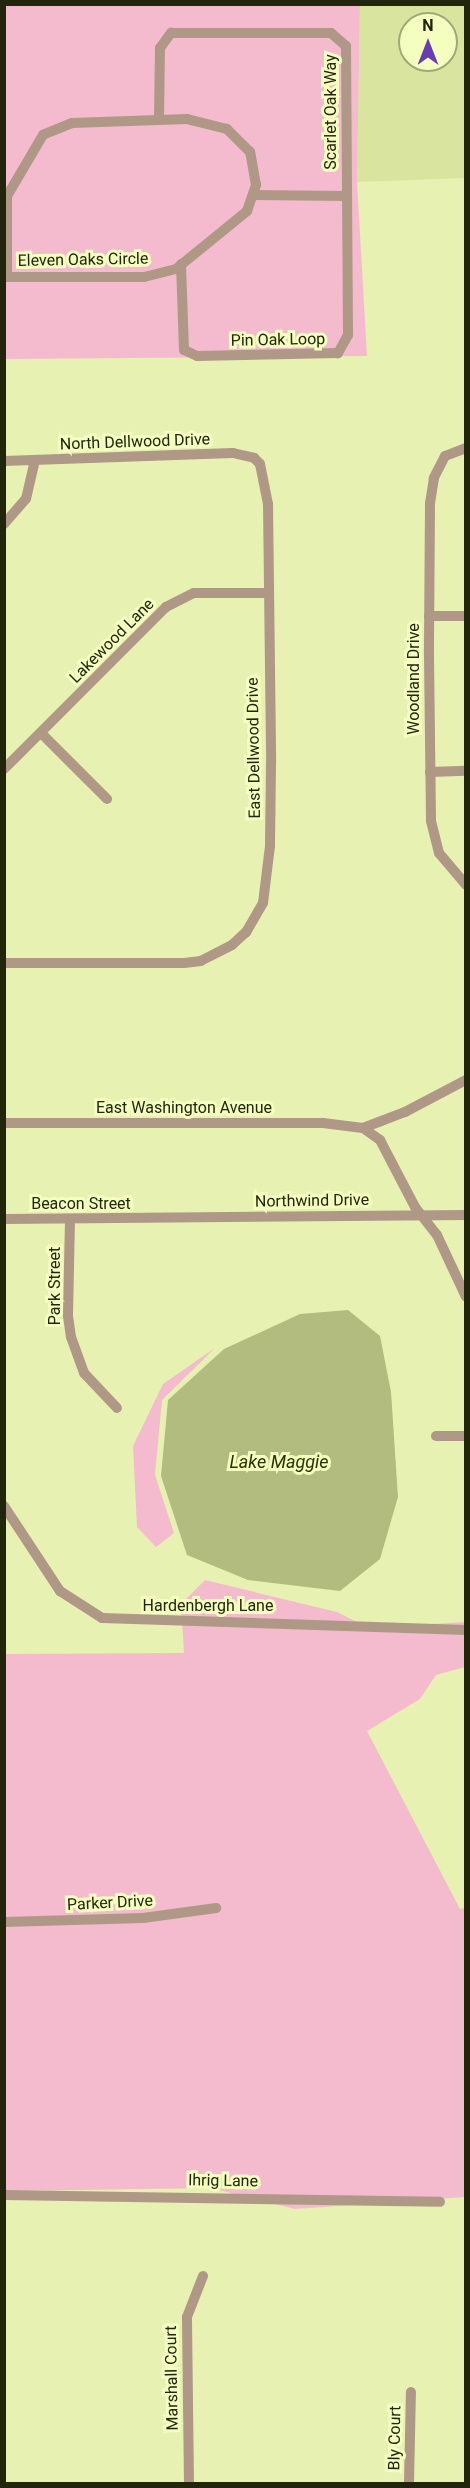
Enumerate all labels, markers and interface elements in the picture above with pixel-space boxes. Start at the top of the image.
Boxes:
north arrow [398,12,458,72]
text: N [422,16,434,35]
street label: Scarlet Oak Way [321,54,341,170]
street label: Eleven Oaks Circle [18,249,148,271]
street label: Pin Oak Loop [231,330,325,350]
street label: North Dellwood Drive [60,430,210,454]
street label: Lakewood Lane [66,595,158,687]
street label: Woodland Drive [404,623,424,735]
street label: East Dellwood Drive [243,677,265,819]
street label: East Washington Avenue [96,1098,272,1118]
street label: Northwind Drive [255,1190,369,1212]
street label: Beacon Street [31,1194,131,1214]
street label: Park Street [45,1247,65,1325]
water label: Lake Maggie [229,1451,329,1473]
street label: Hardenbergh Lane [143,1596,273,1616]
street label: Parker Drive [67,1891,153,1915]
street label: Ihrig Lane [188,2171,258,2191]
street label: Marshall Court [161,2325,183,2431]
street label: Bly Court [385,2405,405,2471]

